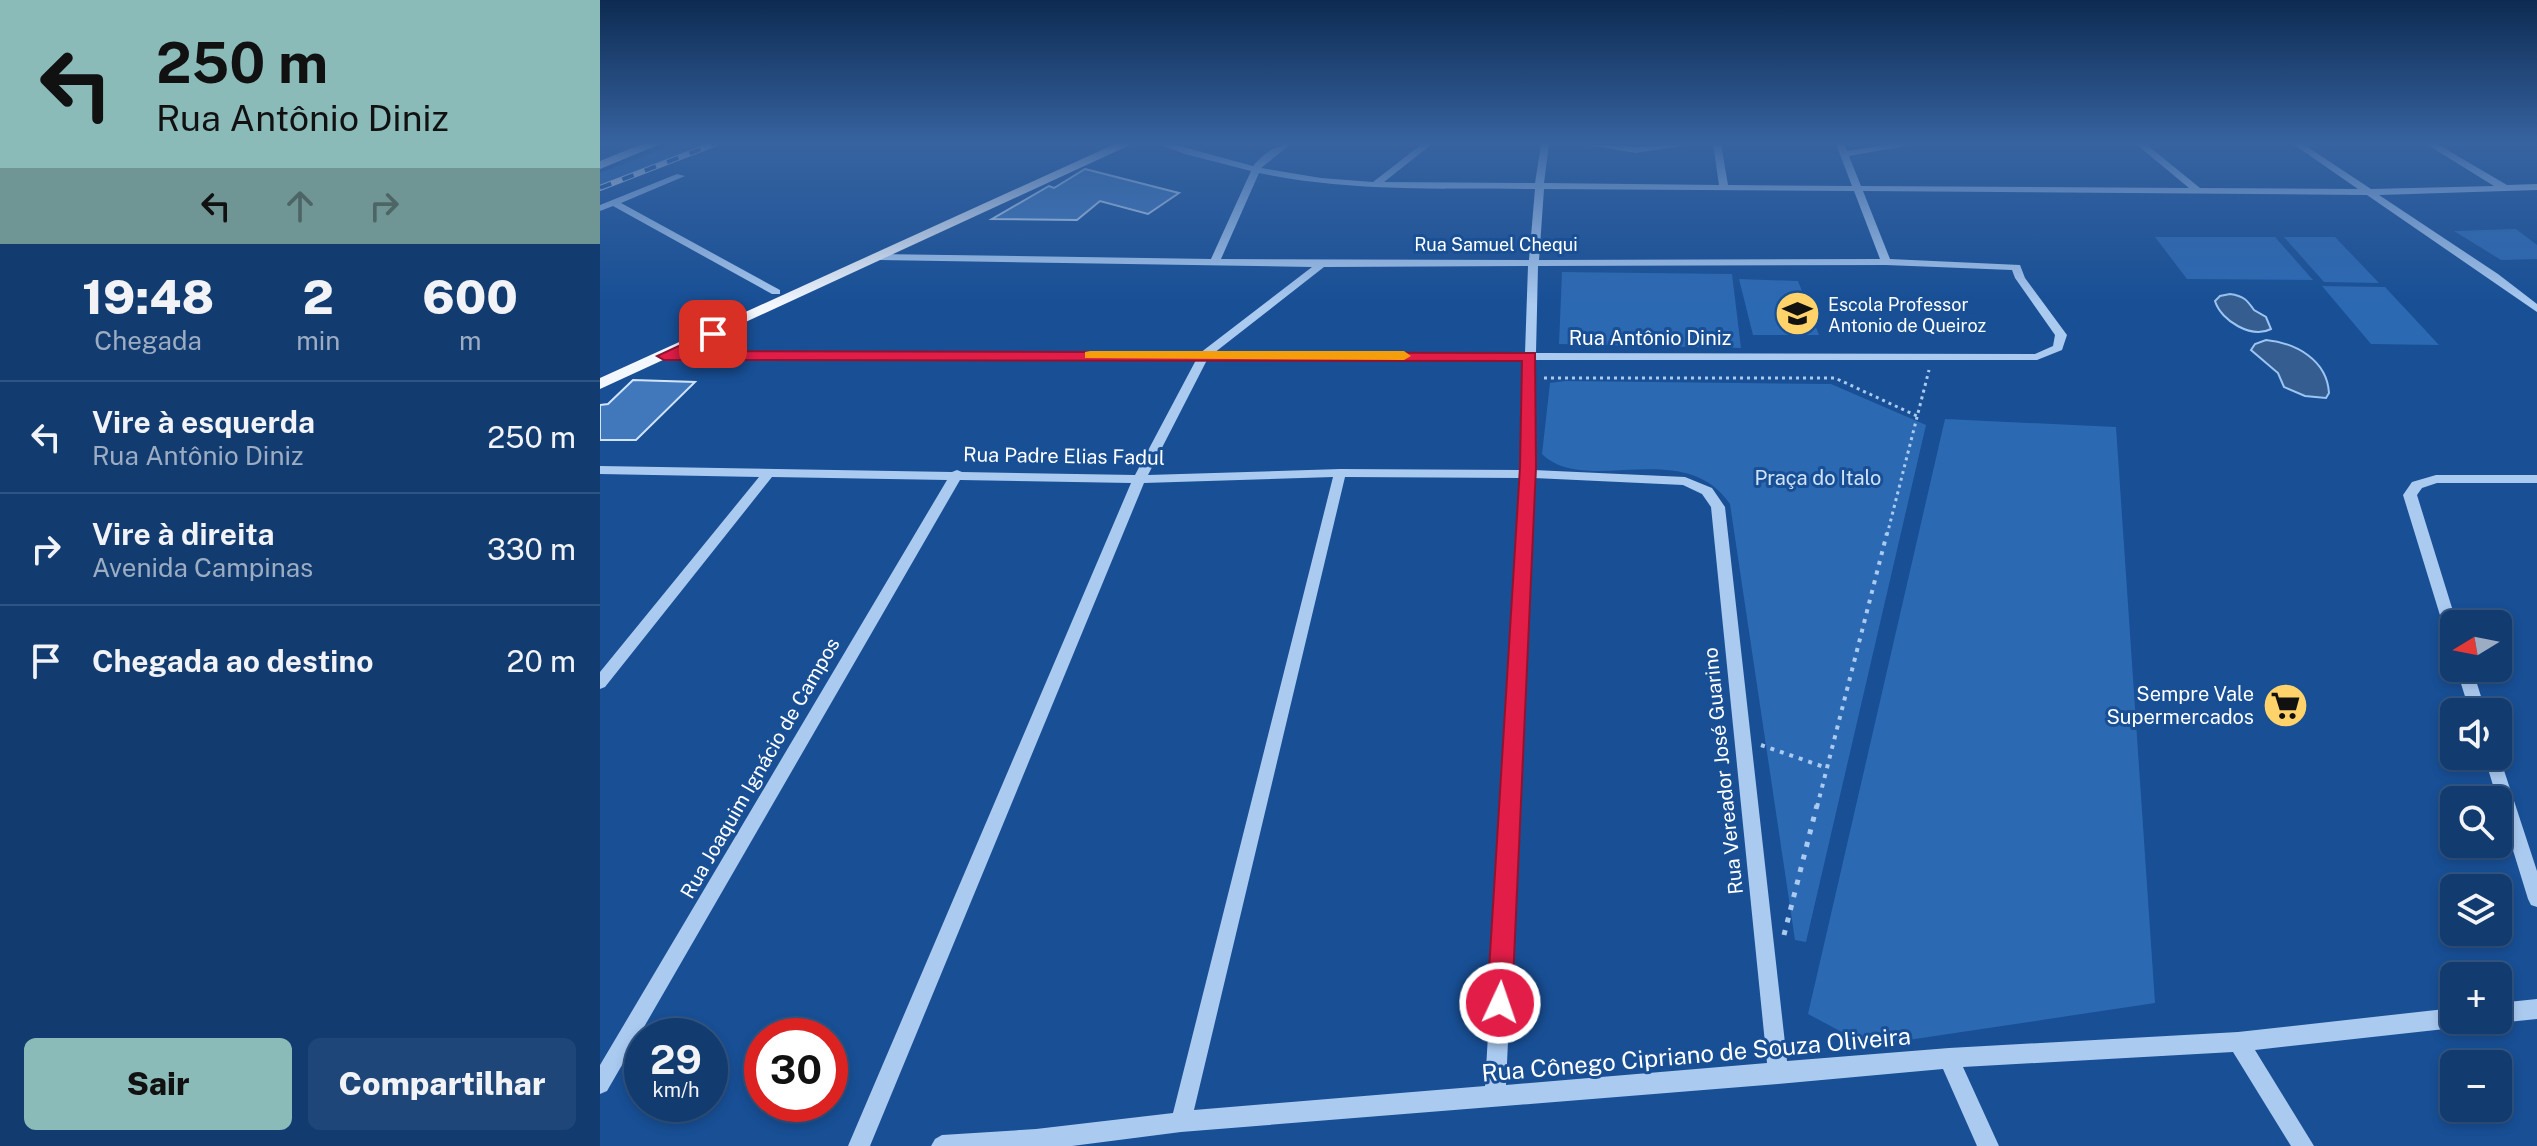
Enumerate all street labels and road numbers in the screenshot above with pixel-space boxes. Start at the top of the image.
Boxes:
street label: Rua Samuel Chequi [1414,234,1578,255]
street label: Rua Antônio Diniz [1569,326,1731,350]
street label: Rua Padre Elias Fadul [963,442,1165,470]
street label: Rua Joaquim Ignácio de Campos [675,633,845,903]
street label: Rua Vereador José Guarino [1698,646,1748,896]
street label: Rua Cônego Cipriano de Souza Oliveira [1480,1021,1912,1087]

